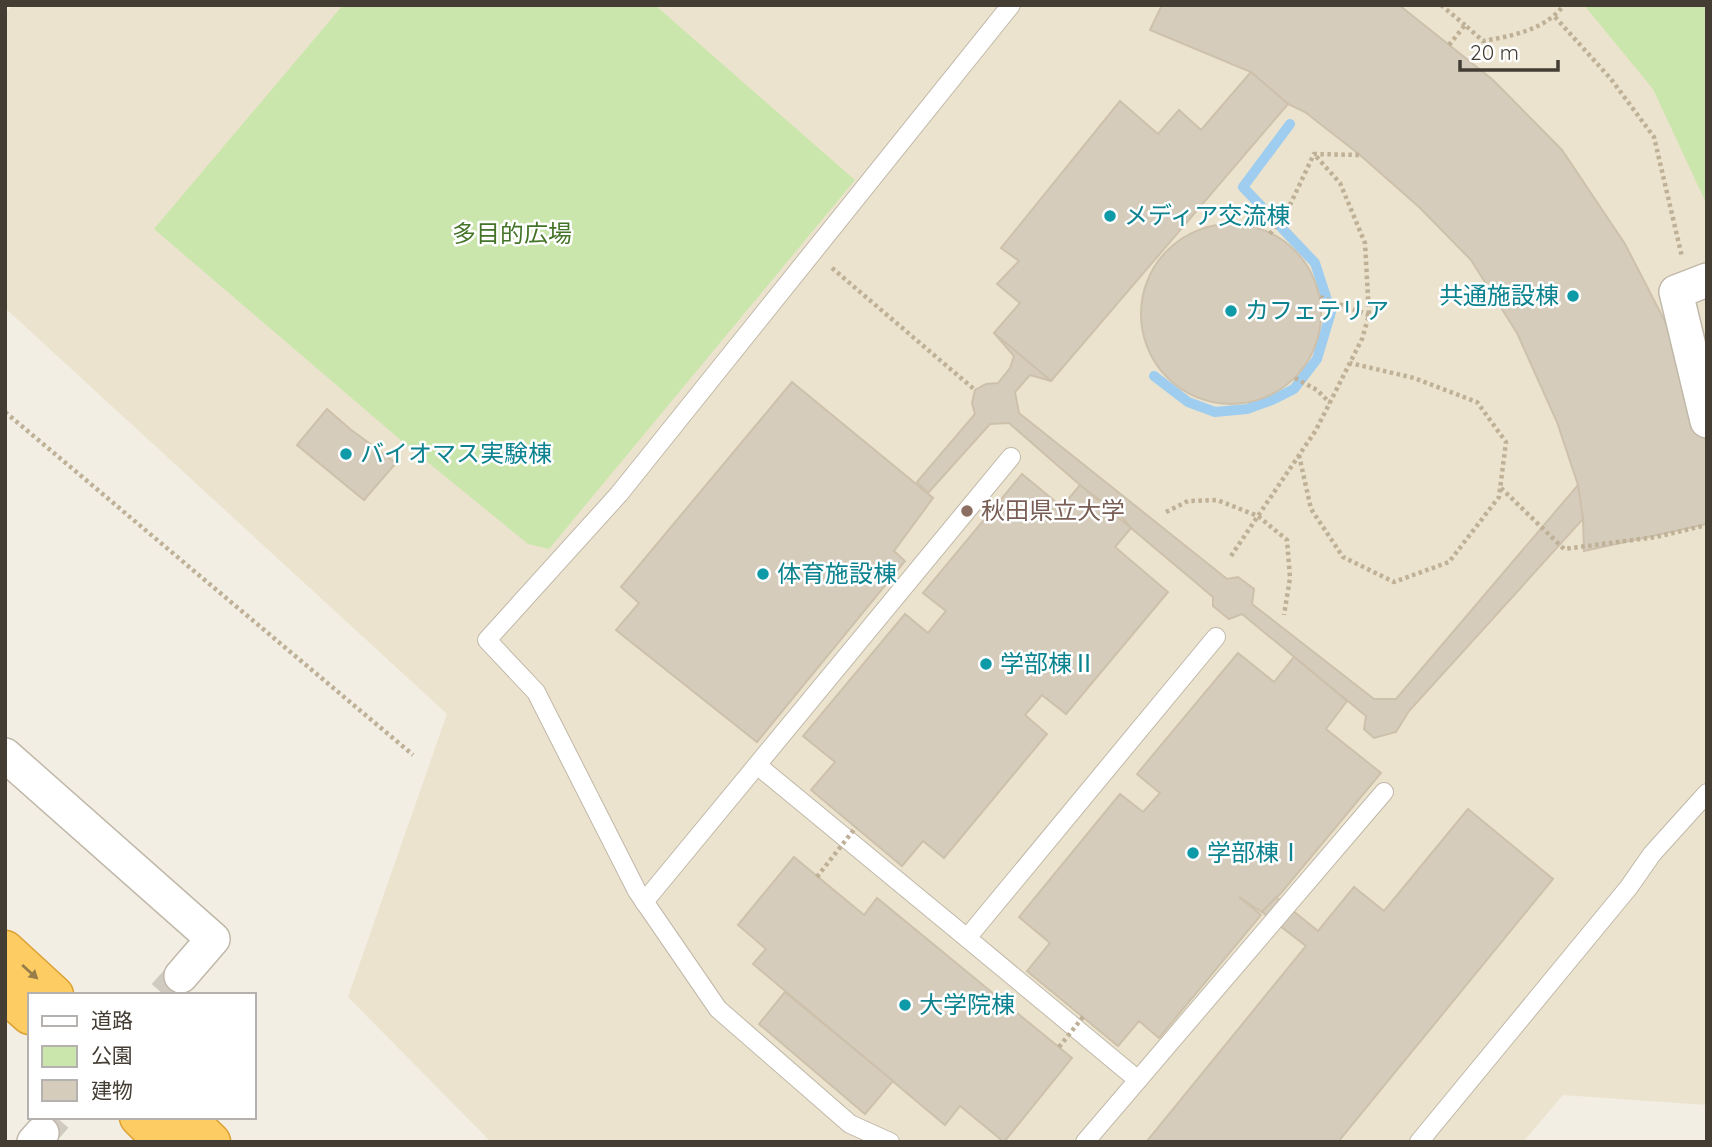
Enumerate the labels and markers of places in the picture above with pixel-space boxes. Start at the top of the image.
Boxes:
place label: メディア交流棟 [1124,200,1290,230]
marker: メディア交流棟 [1102,208,1118,224]
place label: 共通施設棟 [1439,280,1559,310]
marker: 共通施設棟 [1565,288,1581,304]
place label: カフェテリア [1245,295,1389,325]
marker: カフェテリア [1223,303,1239,319]
place label: バイオマス実験棟 [360,438,552,468]
marker: バイオマス実験棟 [338,446,354,462]
place label: 秋田県立大学 [981,495,1125,525]
marker: 秋田県立大学 [959,503,975,519]
place label: 体育施設棟 [777,558,897,588]
marker: 体育施設棟 [755,566,771,582]
place label: 学部棟Ⅱ [1000,648,1096,678]
marker: 学部棟Ⅱ [978,656,994,672]
place label: 学部棟Ⅰ [1207,837,1303,867]
marker: 学部棟Ⅰ [1185,845,1201,861]
place label: 大学院棟 [919,989,1015,1019]
marker: 大学院棟 [897,997,913,1013]

